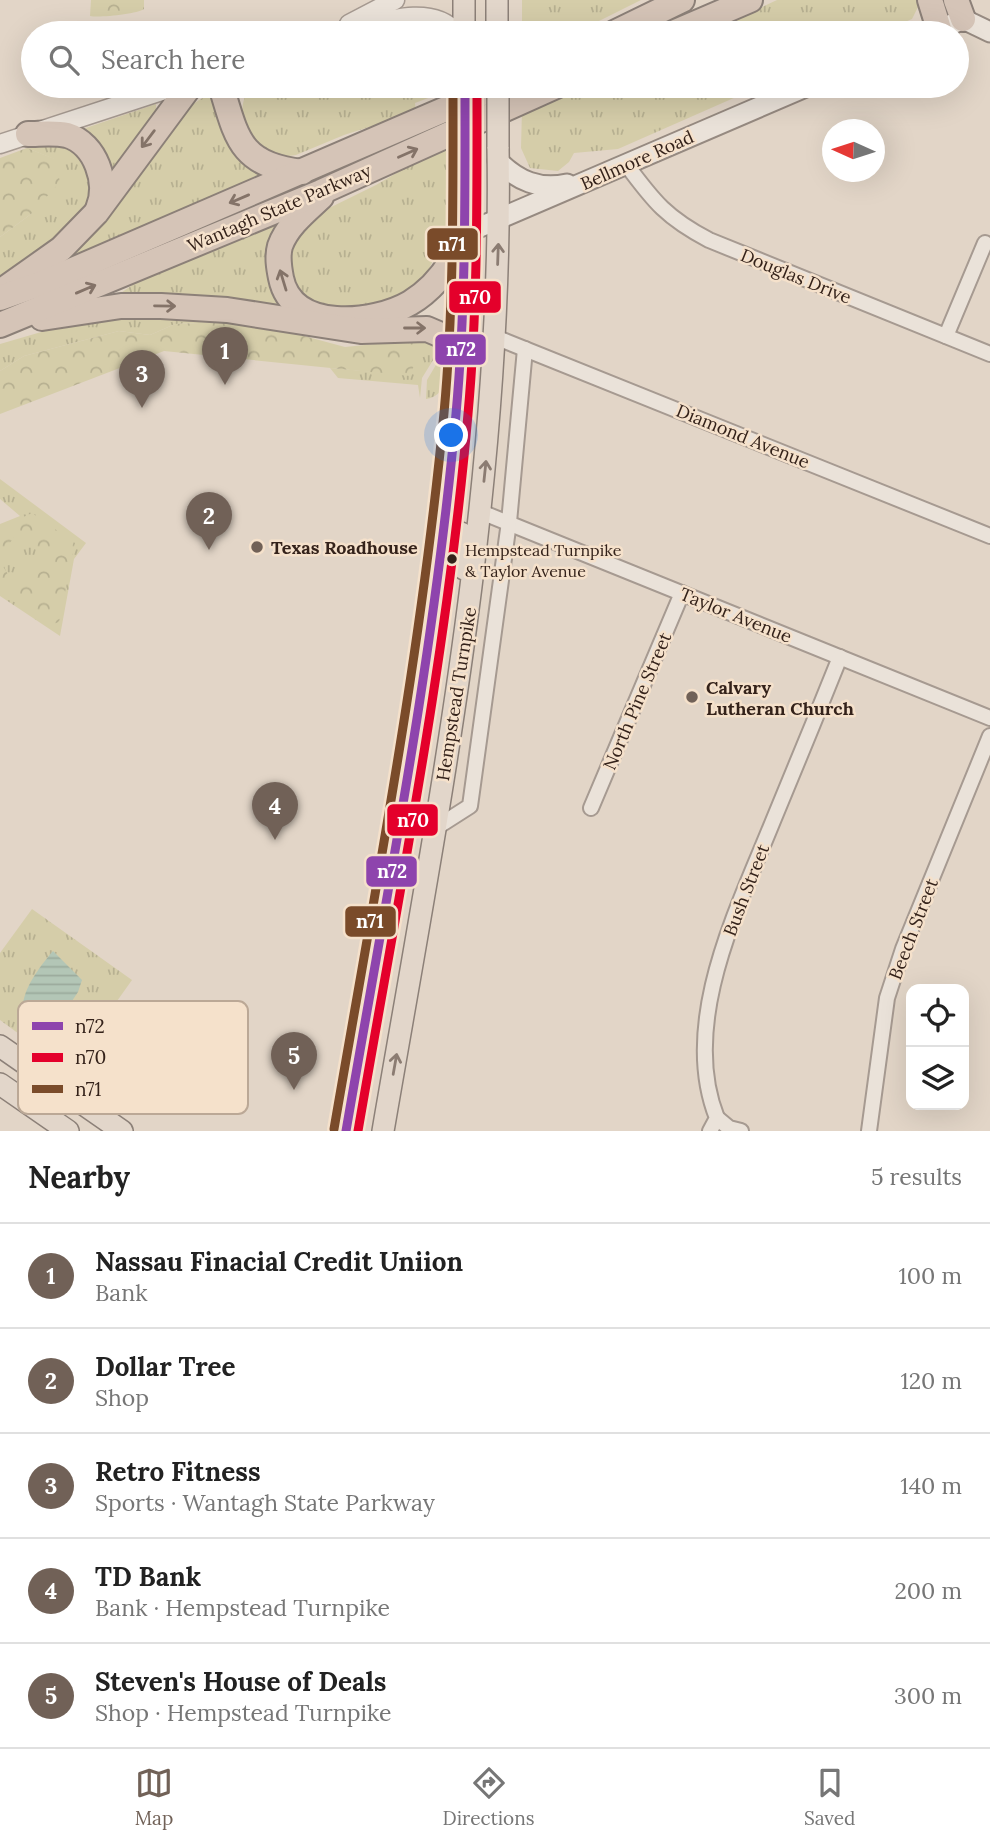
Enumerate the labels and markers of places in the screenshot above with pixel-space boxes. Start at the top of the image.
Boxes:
pin: 1 [202,327,248,385]
pin: 3 [119,350,165,408]
pin: 2 [186,492,232,550]
place label: Texas Roadhouse [271,536,418,559]
marker: Texas Roadhouse [249,539,265,555]
place label: Hempstead Turnpike & Taylor Avenue [465,540,622,581]
marker: Hempstead Turnpike & Taylor Avenue [445,552,459,566]
place label: Calvary Lutheran Church [706,676,854,720]
marker: Calvary Lutheran Church [684,689,700,705]
pin: 4 [252,782,298,840]
pin: 5 [271,1032,317,1090]

